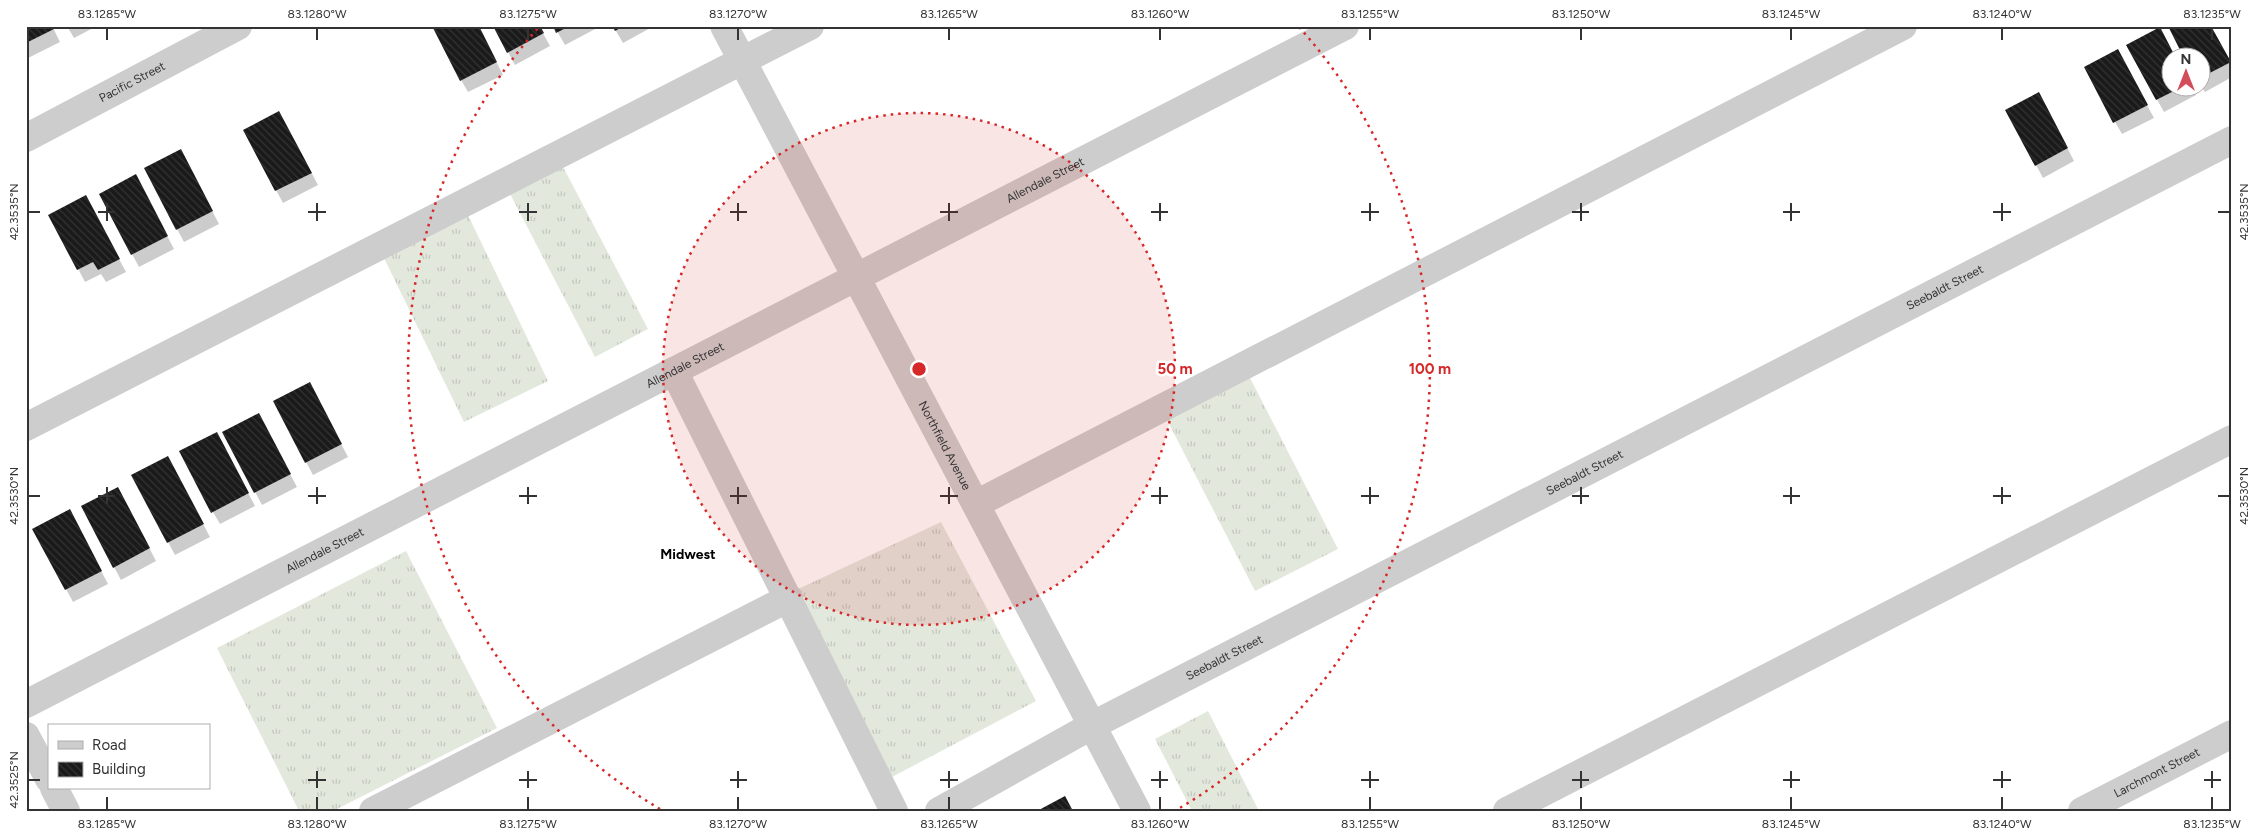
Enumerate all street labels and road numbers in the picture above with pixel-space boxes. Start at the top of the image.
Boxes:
street label: Pacific Street [97,59,168,105]
street label: Allendale Street [1004,154,1087,206]
street label: Seebaldt Street [1904,262,1986,313]
street label: Allendale Street [644,339,727,391]
street label: Northfield Avenue [916,399,974,493]
street label: Seebaldt Street [1544,447,1626,498]
street label: Allendale Street [284,524,367,576]
street label: Seebaldt Street [1184,632,1266,683]
street label: Larchmont Street [2111,745,2202,800]

